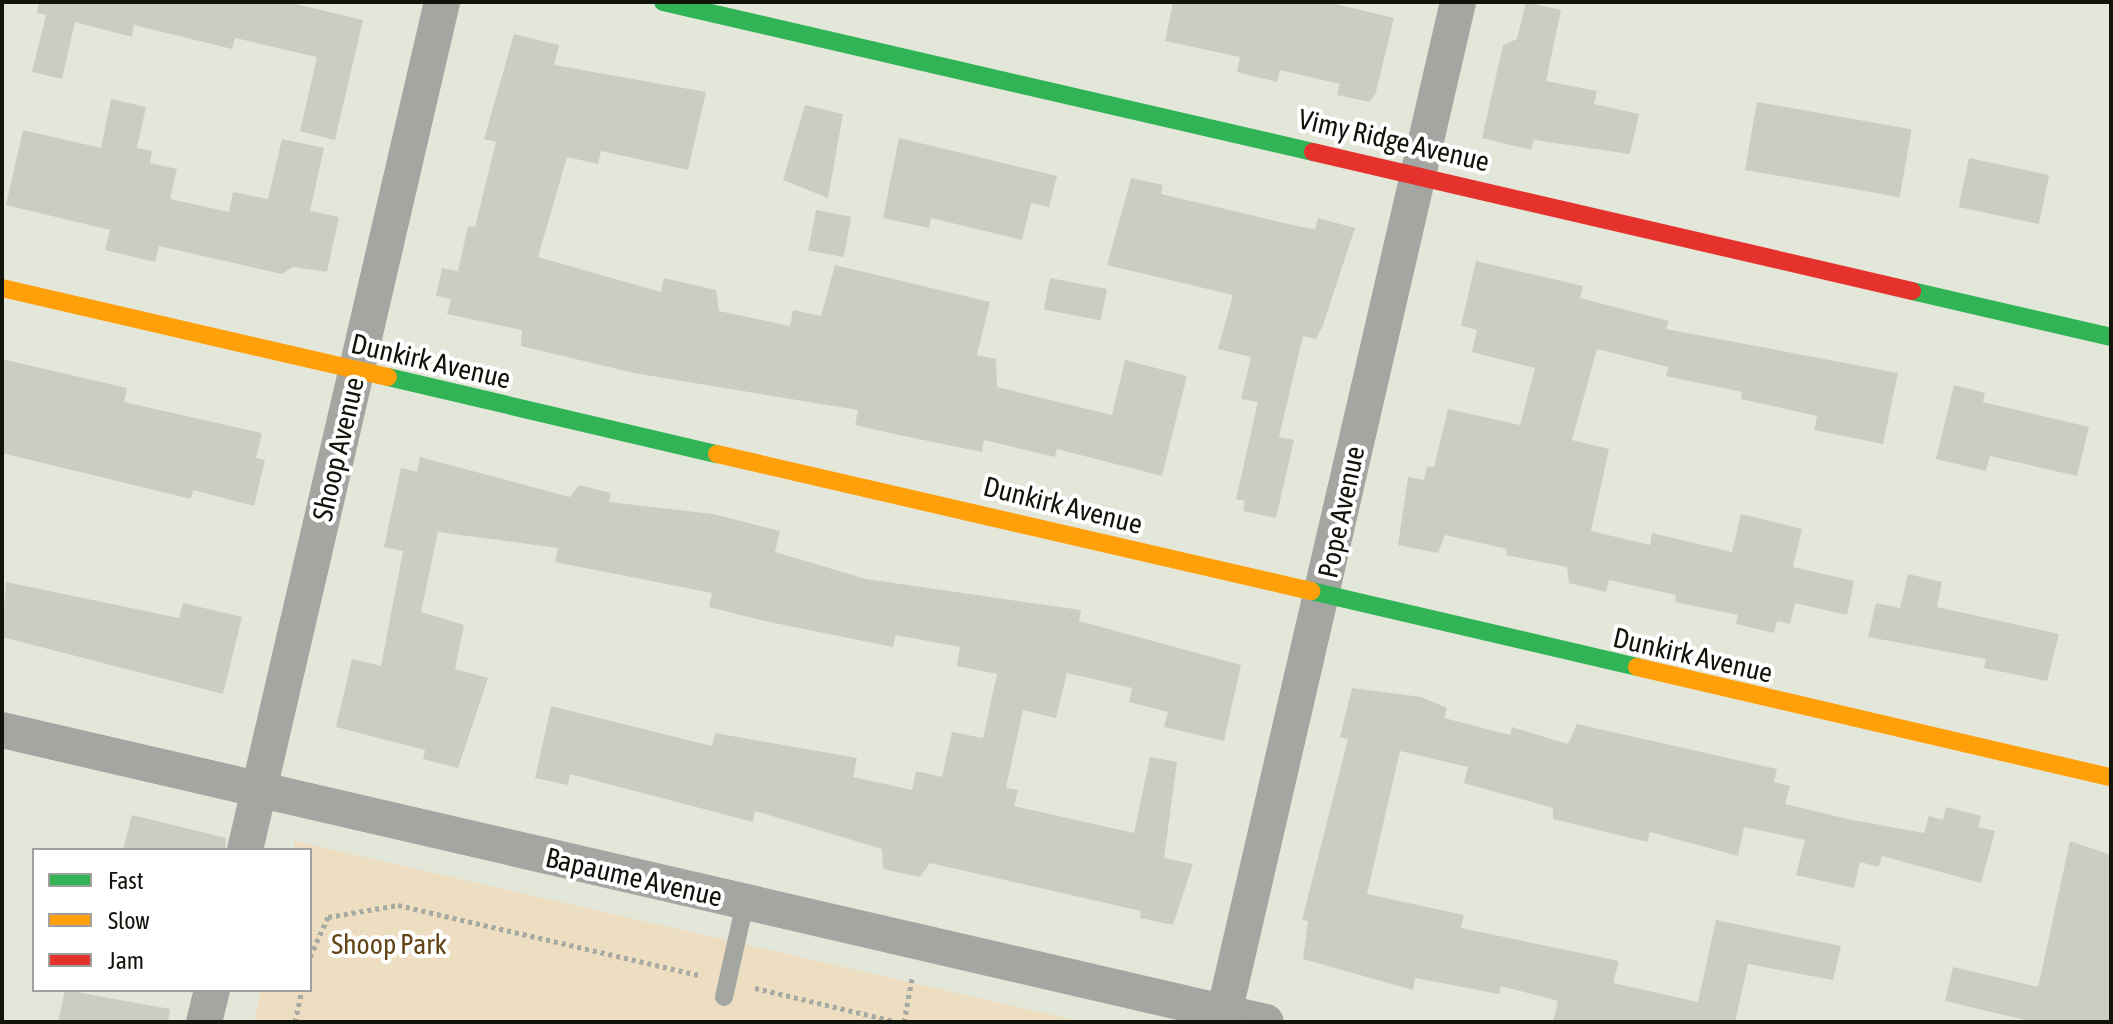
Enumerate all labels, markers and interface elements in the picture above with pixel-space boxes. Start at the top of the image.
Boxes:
street label: Vimy Ridge Avenue [1295,102,1493,178]
street label: Dunkirk Avenue [348,326,514,396]
street label: Shoop Avenue [305,374,371,524]
street label: Pope Avenue [1311,443,1371,581]
street label: Dunkirk Avenue [980,469,1146,541]
street label: Dunkirk Avenue [1610,620,1776,690]
street label: Bapaume Avenue [542,840,726,914]
legend [32,848,312,992]
text: Fast [108,867,144,894]
text: Slow [108,907,150,934]
park label: Shoop Park [331,927,447,961]
text: Jam [108,947,144,974]

